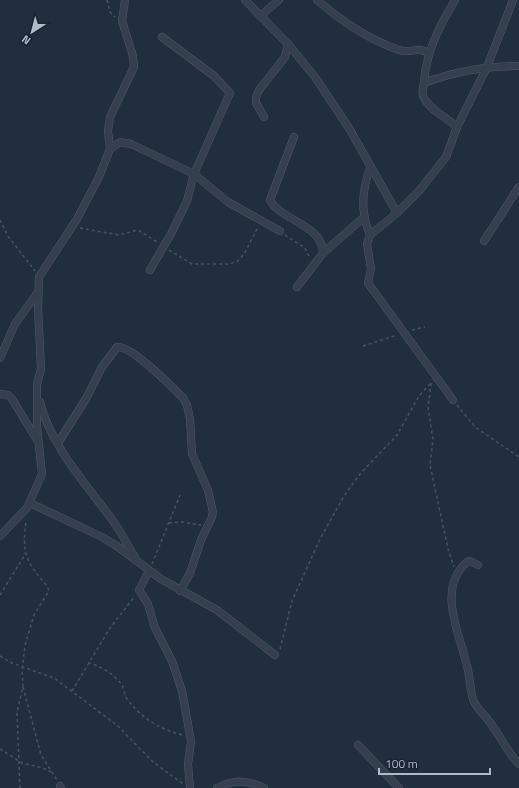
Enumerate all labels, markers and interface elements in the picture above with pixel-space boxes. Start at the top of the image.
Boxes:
north arrow [12,12,52,52]
text: N [18,31,34,49]
scale bar [379,750,490,776]
text: 100 m [385,754,418,773]

